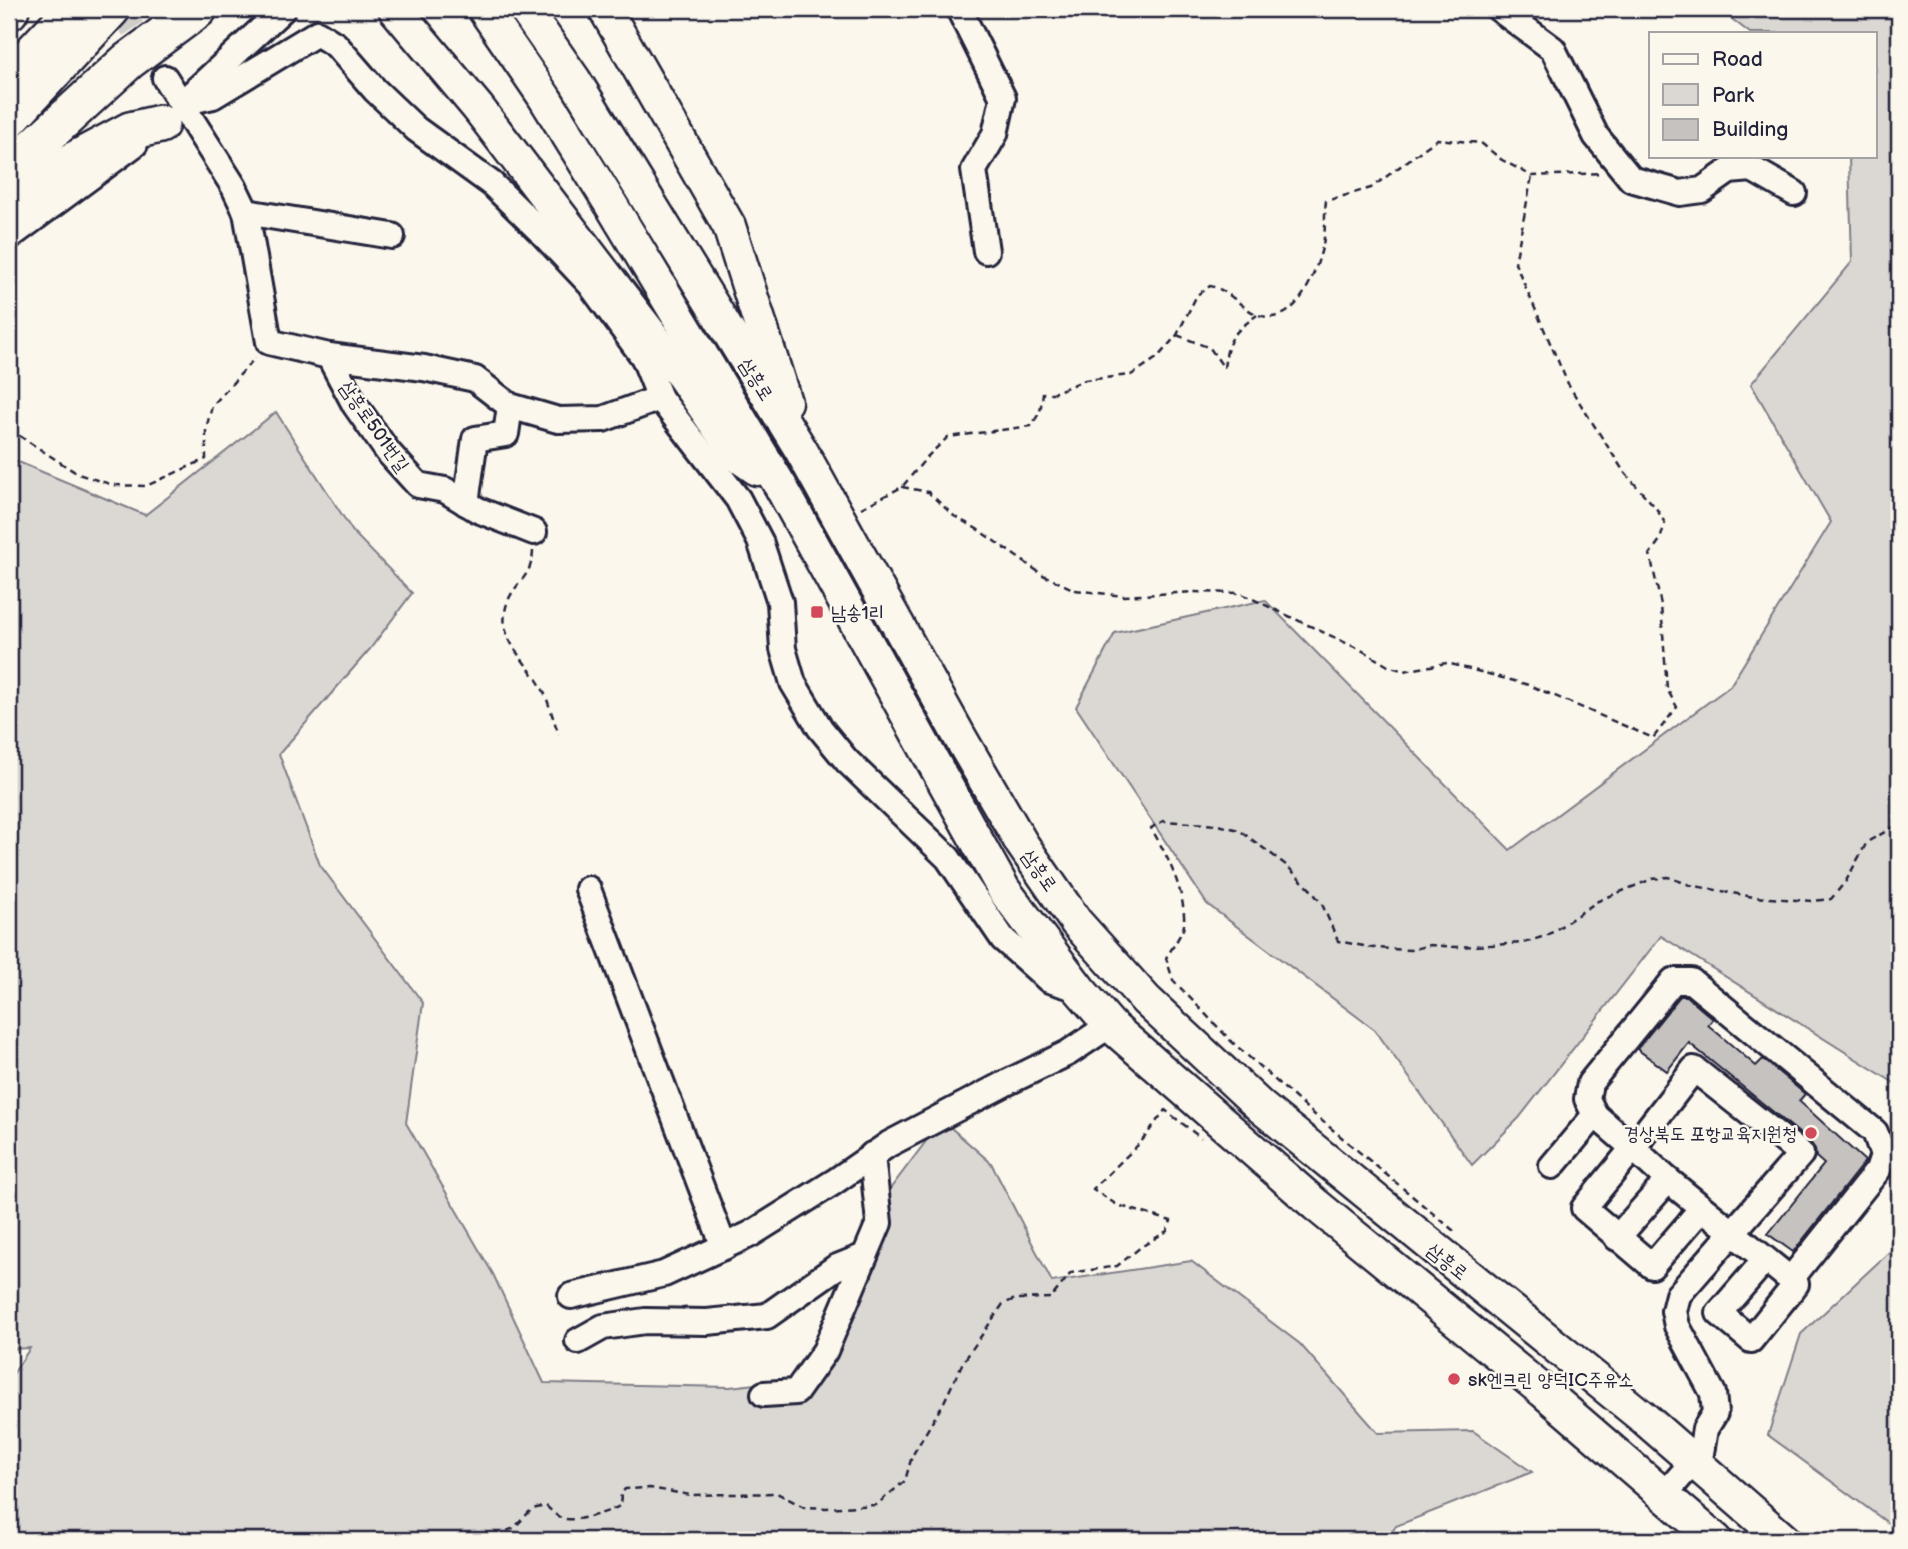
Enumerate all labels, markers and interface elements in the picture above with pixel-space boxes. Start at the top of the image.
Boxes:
legend [1649,32,1876,158]
text: Road [1712,47,1763,72]
text: Park [1712,83,1755,108]
text: Building [1712,117,1788,142]
street label: 삼흥로 [734,354,778,405]
street label: 삼흥로501번길 [334,377,414,477]
place label: 남송1리 [831,602,884,625]
marker: 남송1리 [809,604,825,620]
street label: 삼흥로 [1016,845,1061,896]
place label: 경상북도 포항교육지원청 [1624,1123,1797,1146]
marker: 경상북도 포항교육지원청 [1803,1125,1819,1141]
street label: 삼흥로 [1422,1239,1472,1286]
place label: sk엔크린 양덕IC주유소 [1468,1369,1634,1392]
marker: sk엔크린 양덕IC주유소 [1446,1371,1462,1387]

